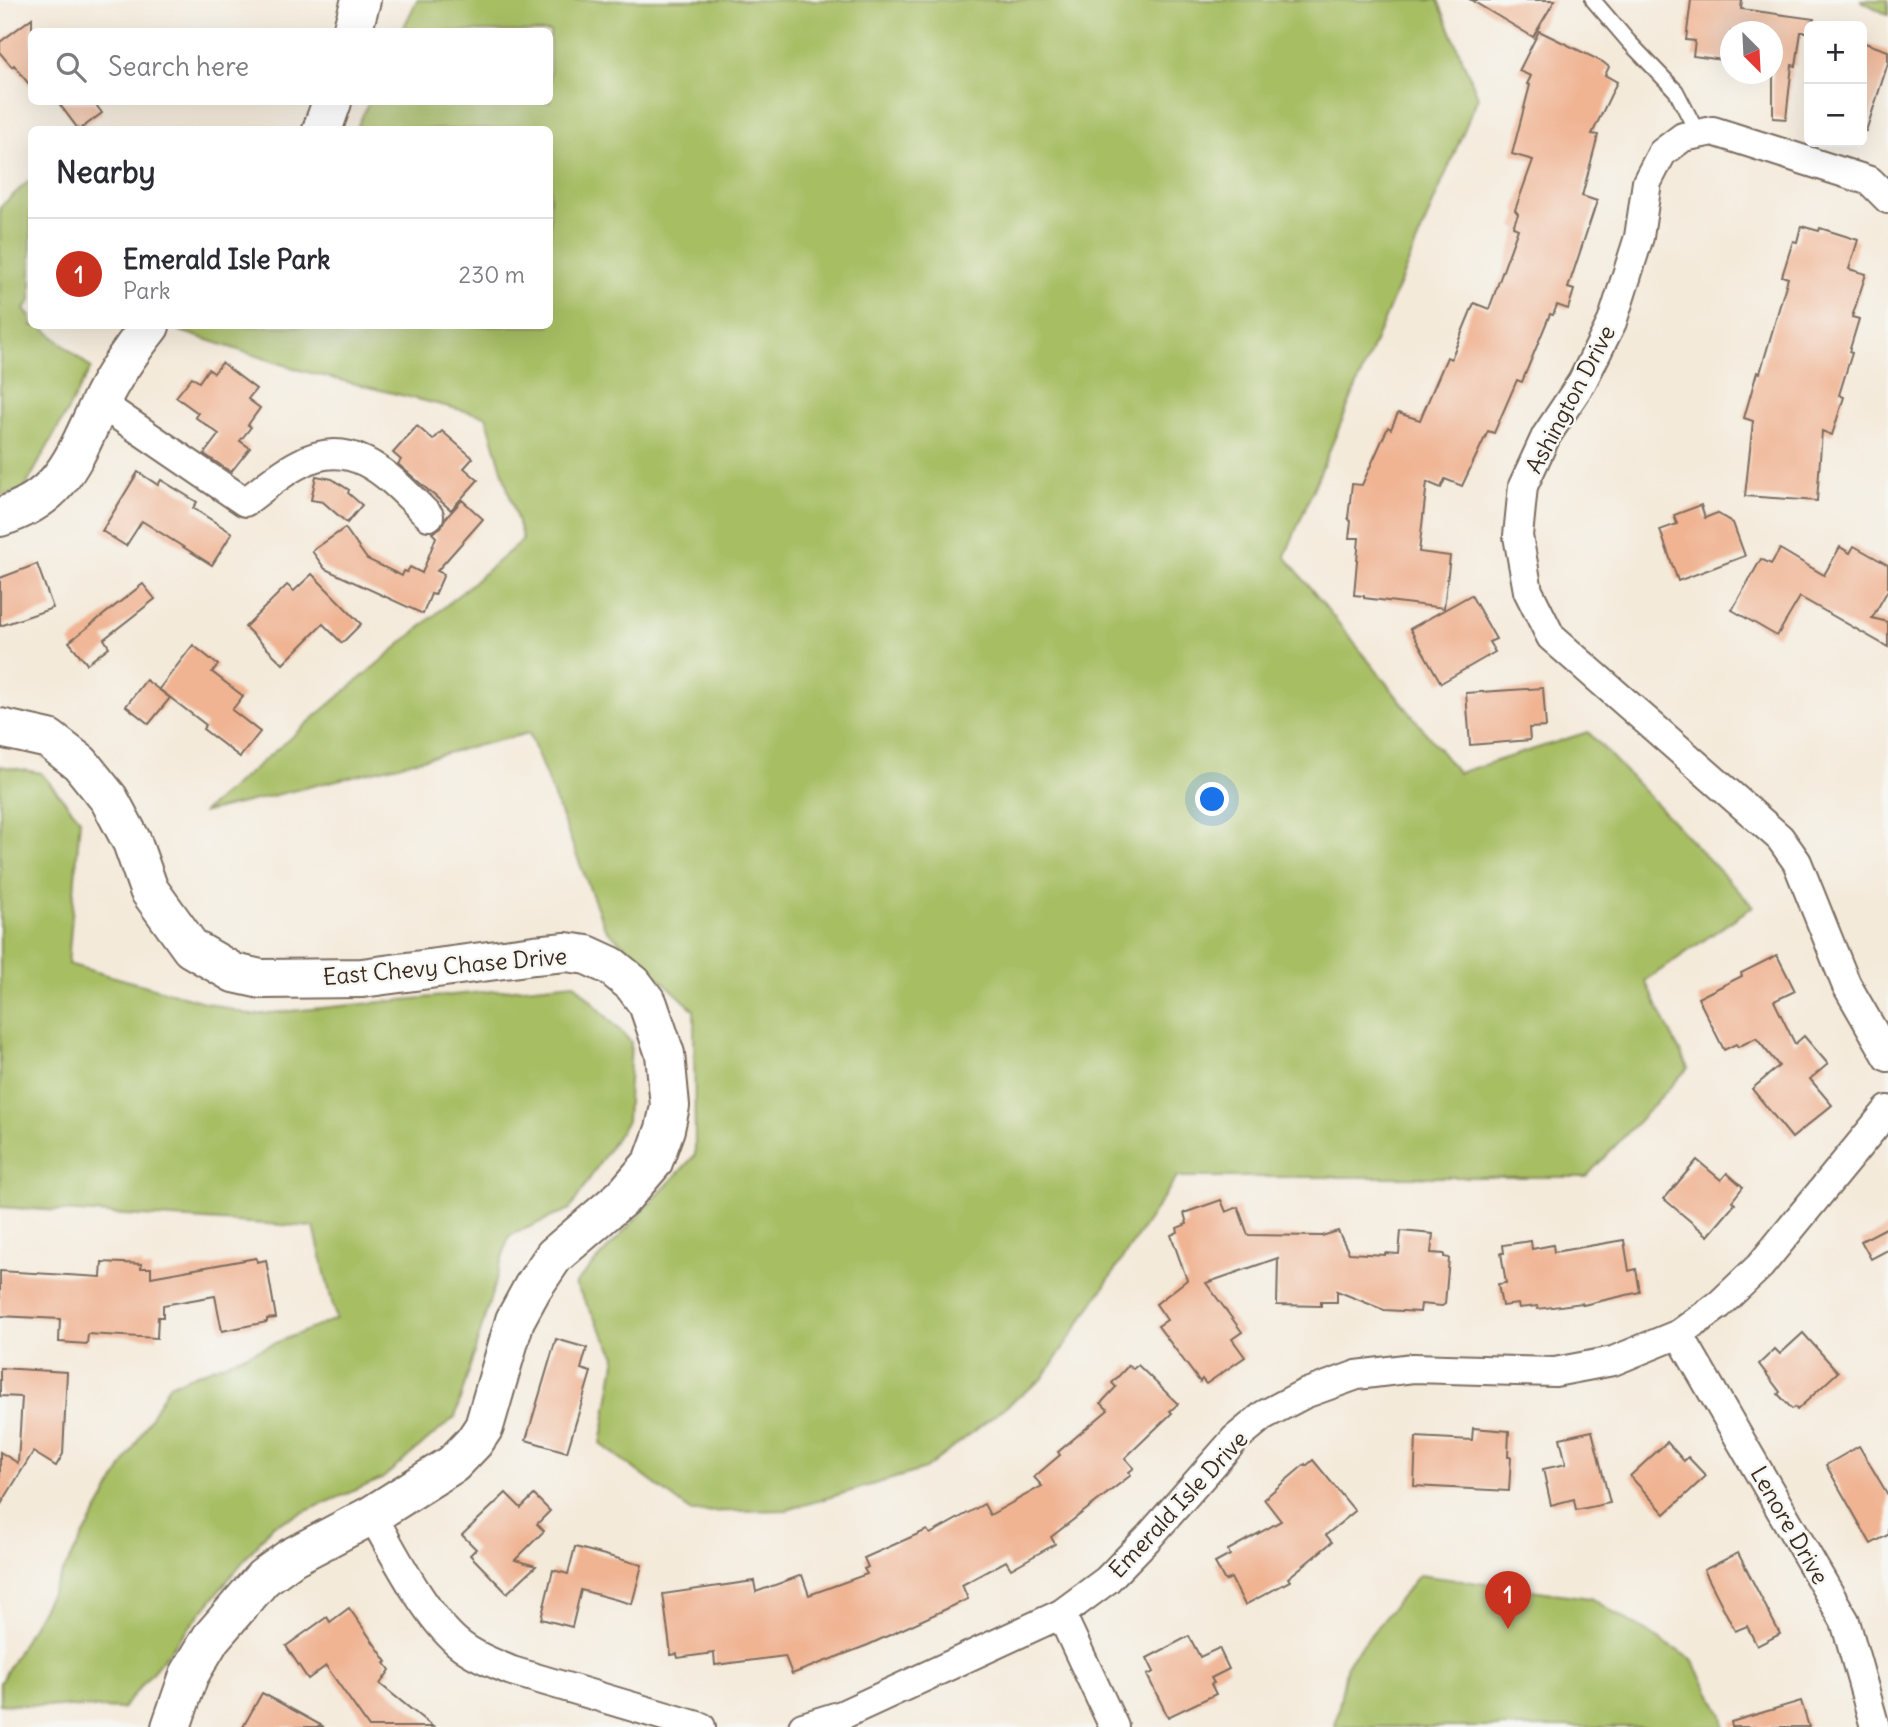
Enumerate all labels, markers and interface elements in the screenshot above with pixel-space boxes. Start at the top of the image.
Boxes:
north arrow [1720,21,1783,84]
map controls [1804,21,1867,147]
button: + [1804,21,1867,84]
search box [28,28,553,105]
icon: search [52,48,90,86]
text: Search here [108,50,249,83]
button: − [1804,84,1867,147]
text: Nearby [56,153,156,191]
text: Emerald Isle Park [123,243,330,276]
text: 1 [74,260,84,289]
text: 230 m [459,260,525,289]
text: Park [123,276,171,305]
street label: Ashington Drive [1519,320,1621,478]
your location [1195,782,1229,816]
street label: East Chevy Chase Drive [322,941,568,991]
street label: Emerald Isle Drive [1103,1425,1253,1583]
street label: Lenore Drive [1745,1461,1835,1589]
pin: 1 [1485,1571,1531,1629]

